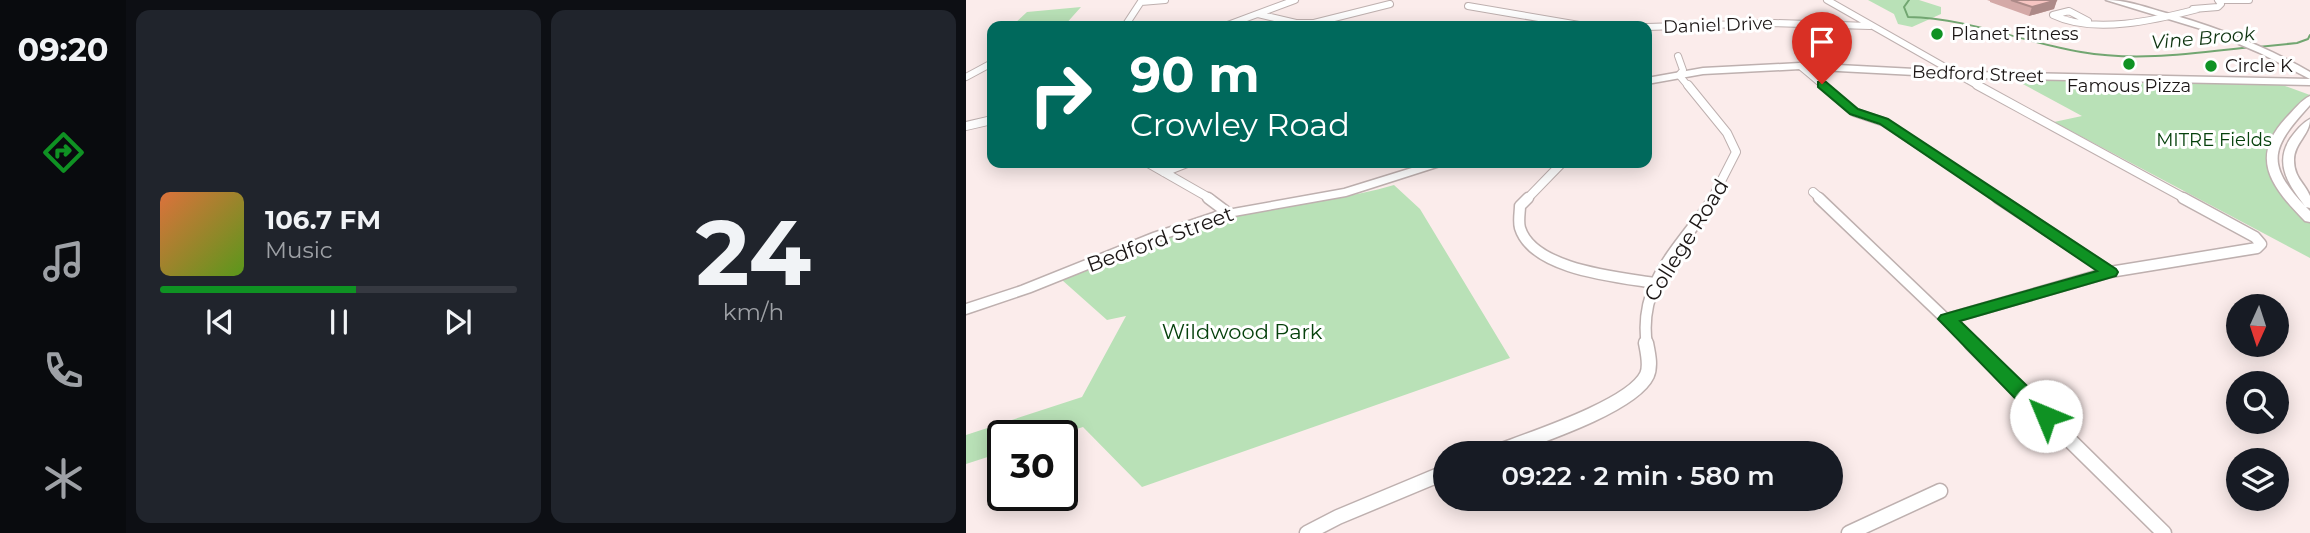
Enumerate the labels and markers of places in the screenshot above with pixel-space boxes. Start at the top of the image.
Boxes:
pin [1792,12.0,1852,84]
place label: Planet Fitness [1951,23,2079,45]
marker: Planet Fitness [1929,26,1945,42]
place label: Circle K [2225,55,2293,77]
marker: Famous Pizza [2121,56,2137,72]
marker: Circle K [2203,58,2219,74]
place label: Famous Pizza [2067,75,2191,97]

